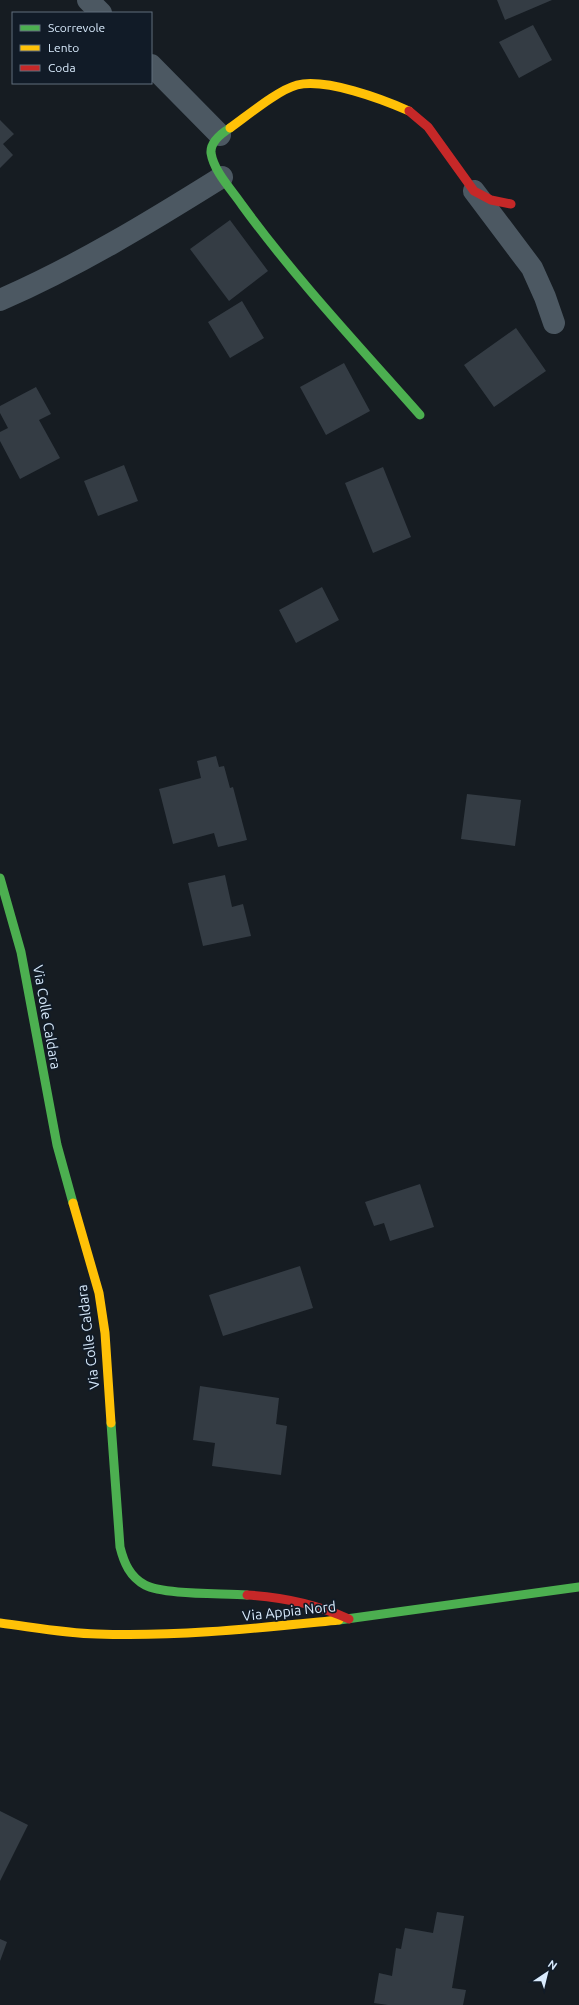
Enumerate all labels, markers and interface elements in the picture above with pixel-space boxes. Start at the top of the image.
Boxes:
legend [12,12,152,84]
text: Scorrevole [48,21,105,34]
text: Lento [48,41,79,54]
text: Coda [48,61,76,74]
street label: Via Colle Caldara [30,964,64,1070]
street label: Via Colle Caldara [74,1284,102,1390]
street label: Via Appia Nord [241,1598,337,1624]
north arrow [527,1953,567,1993]
text: N [546,1958,560,1972]

